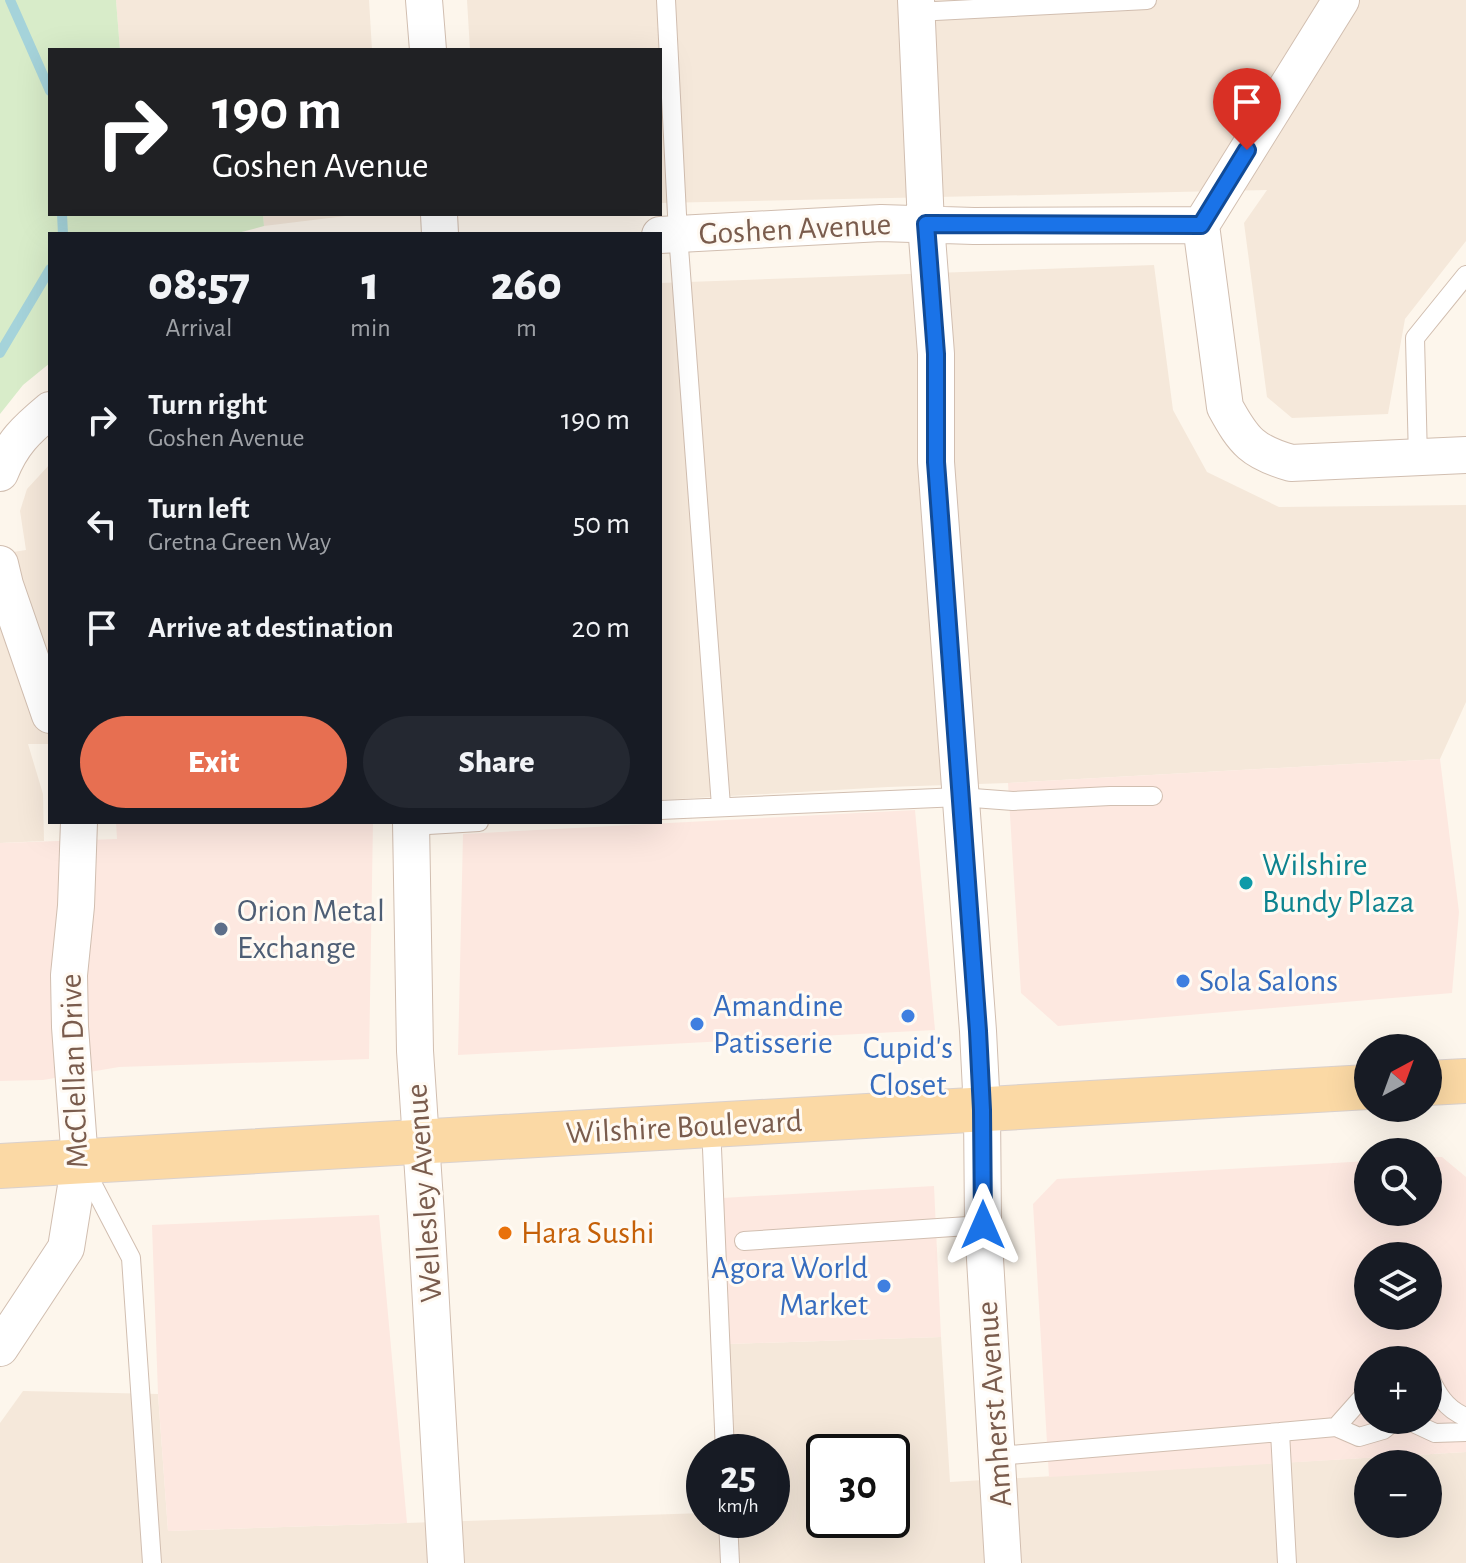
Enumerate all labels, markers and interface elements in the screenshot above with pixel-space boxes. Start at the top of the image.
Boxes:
pin [1213,68,1281,150]
icon: right [80,80,184,184]
icon: arrive [1225,80,1269,124]
text: 190 m [212,83,342,139]
text: Goshen Avenue [212,148,429,184]
street label: Goshen Avenue [698,208,892,250]
text: 08:57 [148,261,250,309]
text: 1 [362,261,379,309]
text: 260 [491,261,562,309]
text: Arrival [166,315,232,341]
text: min [350,315,391,341]
text: m [516,315,537,341]
text: Turn right [148,390,267,420]
icon: right [80,398,124,442]
text: 190 m [561,405,630,435]
text: Goshen Avenue [148,425,304,451]
text: Turn left [148,494,249,524]
icon: left [80,502,124,546]
text: 50 m [573,509,630,539]
text: Gretna Green Way [148,529,331,555]
icon: arrive [80,606,124,650]
text: Arrive at destination [148,613,394,643]
text: 20 m [572,613,630,643]
button: Exit [80,716,347,808]
button: Share [363,716,630,808]
place label: Wilshire Bundy Plaza [1262,849,1414,918]
marker: Wilshire Bundy Plaza [1237,874,1255,892]
place label: Orion Metal Exchange [237,895,385,964]
marker: Orion Metal Exchange [212,920,230,938]
place label: Sola Salons [1199,965,1338,997]
marker: Sola Salons [1174,972,1192,990]
street label: McClellan Drive [55,973,93,1169]
place label: Amandine Patisserie [713,990,843,1059]
marker: Cupid's Closet [899,1007,917,1025]
marker: Amandine Patisserie [688,1015,706,1033]
place label: Cupid's Closet [863,1032,953,1101]
north arrow [1354,1034,1442,1122]
map controls [1354,1034,1442,1538]
street label: Wellesley Avenue [400,1083,448,1303]
street label: Wilshire Boulevard [565,1105,803,1149]
button: search [1354,1138,1442,1226]
position arrow [941,1183,1025,1267]
place label: Hara Sushi [521,1217,654,1249]
marker: Hara Sushi [496,1224,514,1242]
button: layers [1354,1242,1442,1330]
place label: Agora World Market [711,1252,868,1321]
marker: Agora World Market [875,1277,893,1295]
street label: Amherst Avenue [971,1300,1017,1508]
button: + [1354,1346,1442,1434]
speed limit sign: 30 [806,1434,910,1538]
button: − [1354,1450,1442,1538]
text: 25 [720,1456,756,1496]
text: km/h [717,1496,759,1516]

